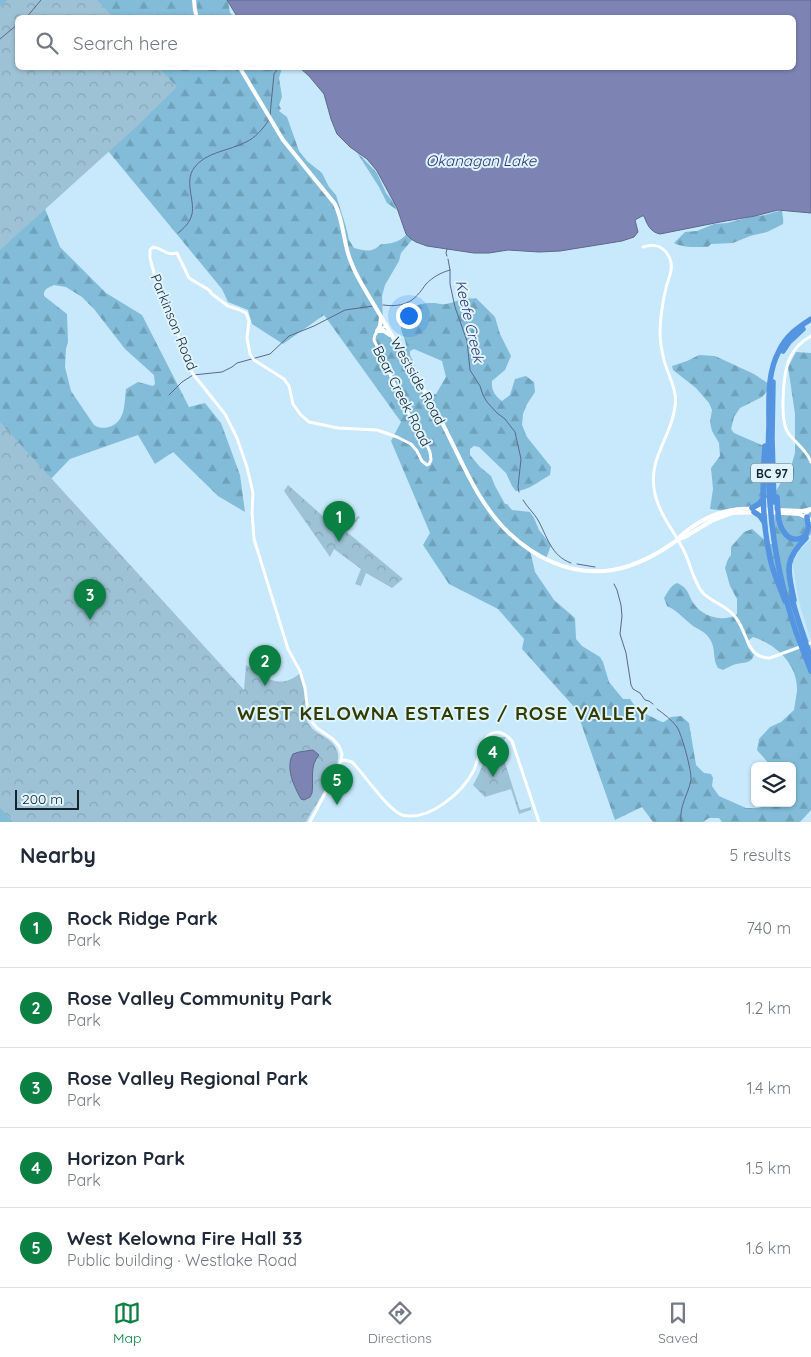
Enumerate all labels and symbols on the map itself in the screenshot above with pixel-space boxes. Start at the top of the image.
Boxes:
water label: Okanagan Lake [426,151,537,170]
street label: Parkinson Road [146,271,202,373]
water label: Keefe Creek [451,278,489,366]
your location [396,303,422,329]
street label: Westside Road [387,334,449,428]
street label: Bear Creek Road [369,343,435,449]
road number: BC 97 [751,463,793,482]
pin: 1 [323,501,355,542]
pin: 3 [74,579,106,620]
pin: 2 [249,645,281,686]
district label: WEST KELOWNA ESTATES / ROSE VALLEY [237,701,649,725]
pin: 4 [477,736,509,777]
pin: 5 [321,764,353,805]
scale bar [15,787,79,810]

